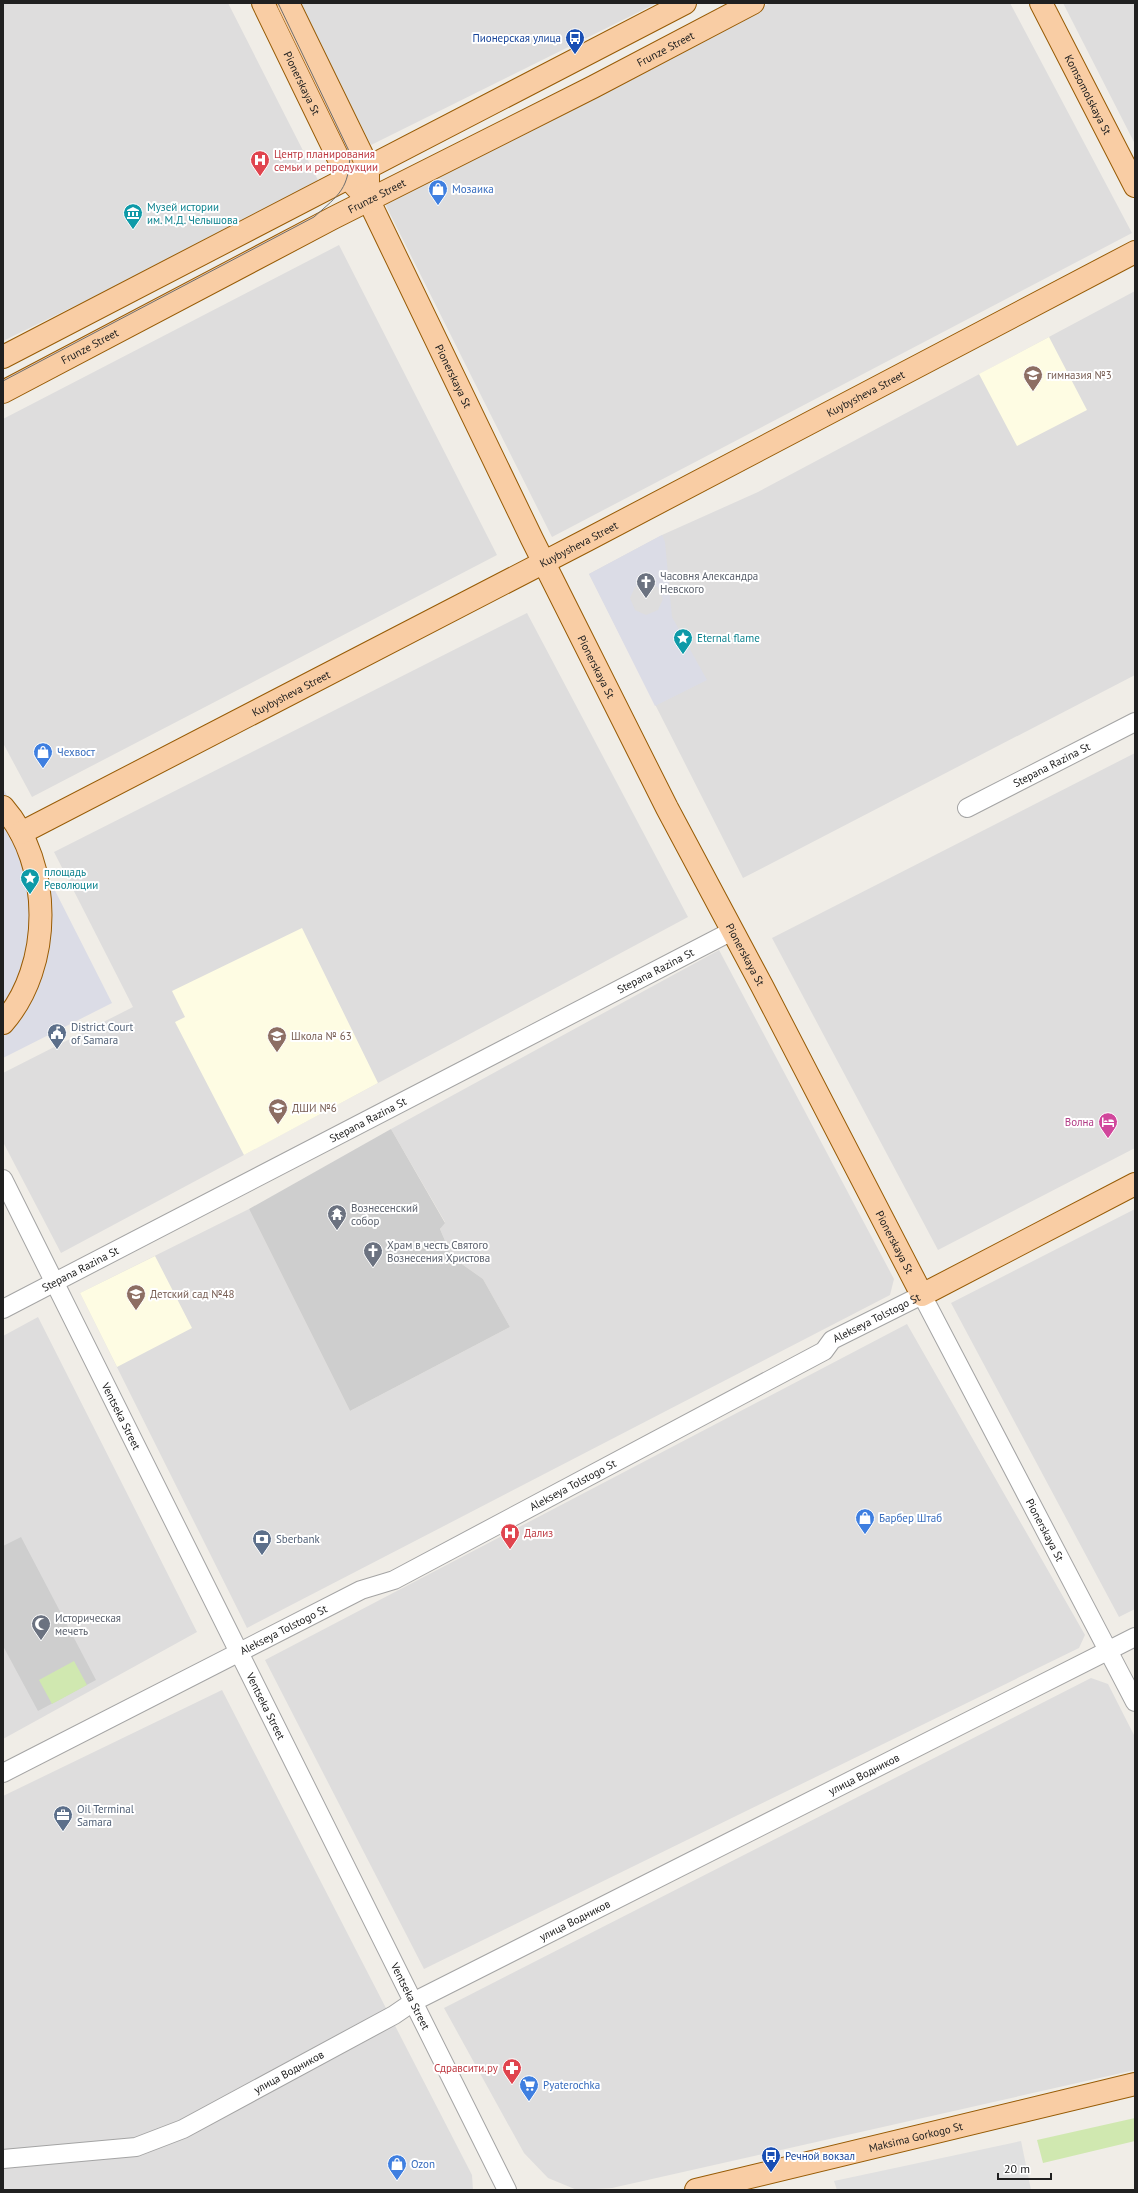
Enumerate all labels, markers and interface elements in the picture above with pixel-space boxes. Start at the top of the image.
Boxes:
bus stop icon: Пионерская улица [564,27,586,55]
street label: Frunze Street [634,28,697,70]
place label: Пионерская улица [473,31,561,45]
street label: Pionerskaya St [281,49,323,117]
street label: Komsomolskaya St [1062,52,1115,137]
place label: Центр планирования семьи и репродукции [274,147,378,174]
hospital icon: Центр планирования семьи и репродукции [249,149,271,177]
street label: Frunze Street [346,175,408,216]
shop icon: Мозаика [427,178,449,206]
place label: Мозаика [452,182,494,196]
place label: Музей истории им. М.Д. Челышова [147,200,238,227]
museum icon: Музей истории им. М.Д. Челышова [122,202,144,230]
street label: Frunze Street [59,325,121,367]
street label: Pionerskaya St [432,342,475,410]
school or university icon: гимназия №3 [1022,364,1044,392]
street label: Kuybysheva Street [824,367,907,420]
place label: гимназия №3 [1047,368,1112,382]
street label: Kuybysheva Street [537,518,620,570]
place label: Часовня Александра Невского [660,569,758,596]
church icon: Часовня Александра Невского [635,571,657,599]
place icon: Eternal flame [672,627,694,655]
place label: Eternal flame [697,631,760,645]
street label: Pionerskaya St [574,633,618,701]
street label: Kuybysheva Street [249,667,333,719]
street label: Stepana Razina St [1011,739,1093,790]
shop icon: Чехвост [32,741,54,769]
place label: Чехвост [57,745,96,759]
place label: площадь Революции [44,865,98,892]
place icon: площадь Революции [19,867,41,895]
street label: Pionerskaya St [723,921,768,988]
street label: Stepana Razina St [615,945,697,996]
place label: District Court of Samara [71,1020,134,1047]
public building icon: District Court of Samara [46,1022,68,1050]
school or university icon: Школа № 63 [266,1025,288,1053]
place label: Школа № 63 [291,1029,352,1043]
street label: Stepana Razina St [327,1094,409,1146]
school or university icon: ДШИ №6 [267,1097,289,1125]
place label: ДШИ №6 [292,1101,337,1115]
hotel icon: Волна [1097,1111,1119,1139]
place label: Волна [1065,1115,1094,1129]
place label: Вознесенский собор [351,1201,418,1228]
temple icon: Вознесенский собор [326,1203,348,1231]
street label: Pionerskaya St [873,1208,917,1276]
place label: Храм в честь Святого Вознесения Христова [387,1238,490,1265]
church icon: Храм в честь Святого Вознесения Христова [362,1240,384,1268]
street label: Stepana Razina St [39,1243,121,1295]
school or university icon: Детский сад №48 [125,1283,147,1311]
place label: Детский сад №48 [150,1287,235,1301]
street label: Alekseya Tolstogo St [830,1290,923,1346]
street label: Ventseka Street [98,1379,144,1452]
street label: Alekseya Tolstogo St [527,1456,619,1514]
street label: Pionerskaya St [1023,1496,1067,1564]
shop icon: Барбер Штаб [854,1507,876,1535]
place label: Барбер Штаб [879,1511,942,1525]
hospital icon: Дализ [499,1522,521,1550]
place label: Дализ [524,1526,553,1540]
bank icon: Sberbank [251,1528,273,1556]
place label: Sberbank [276,1532,321,1546]
street label: Alekseya Tolstogo St [238,1601,330,1658]
place label: Историческая мечеть [55,1611,121,1638]
mosque icon: Историческая мечеть [30,1613,52,1641]
street label: Ventseka Street [243,1669,288,1742]
street label: улица Водников [826,1750,902,1798]
place label: Oil Terminal Samara [77,1802,135,1829]
office icon: Oil Terminal Samara [52,1804,74,1832]
street label: улица Водников [537,1896,613,1944]
street label: Ventseka Street [387,1959,433,2032]
street label: улица Водников [251,2047,326,2097]
pharmacy icon: Сдравсити.ру [501,2057,523,2085]
place label: Сдравсити.ру [434,2061,499,2075]
supermarket icon: Pyaterochka [518,2074,540,2102]
place label: Pyaterochka [543,2078,600,2092]
street label: Maksima Gorkogo St [867,2119,964,2155]
bus stop icon: Речной вокзал [760,2145,782,2173]
place label: Речной вокзал [785,2149,855,2163]
shop icon: Ozon [386,2153,408,2181]
scale bar [998,2155,1051,2181]
place label: Ozon [411,2157,435,2171]
text: 20 m [1004,2161,1030,2176]

